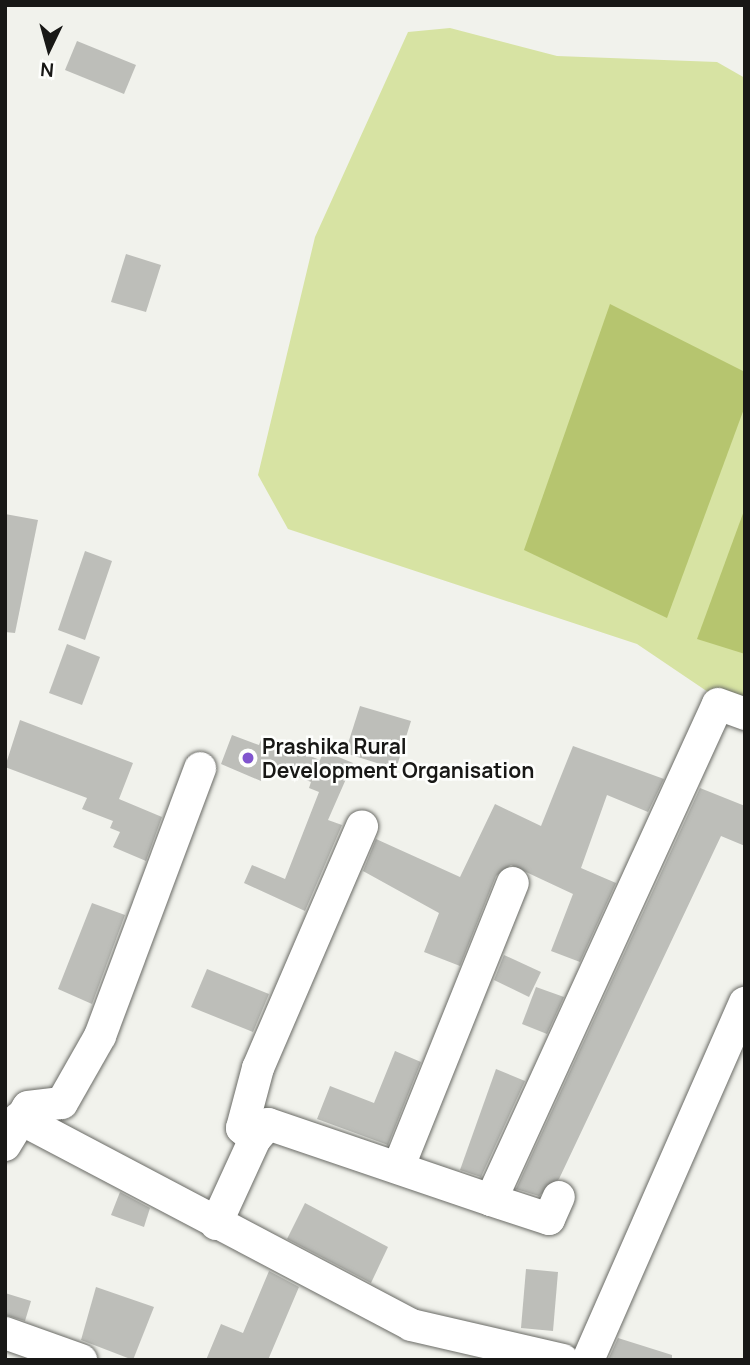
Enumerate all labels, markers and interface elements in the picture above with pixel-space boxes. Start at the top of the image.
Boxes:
north arrow [14,14,84,84]
text: N [39,56,55,83]
place label: Prashika Rural Development Organisation [262,733,534,783]
marker: Prashika Rural Development Organisation [240,750,256,766]

